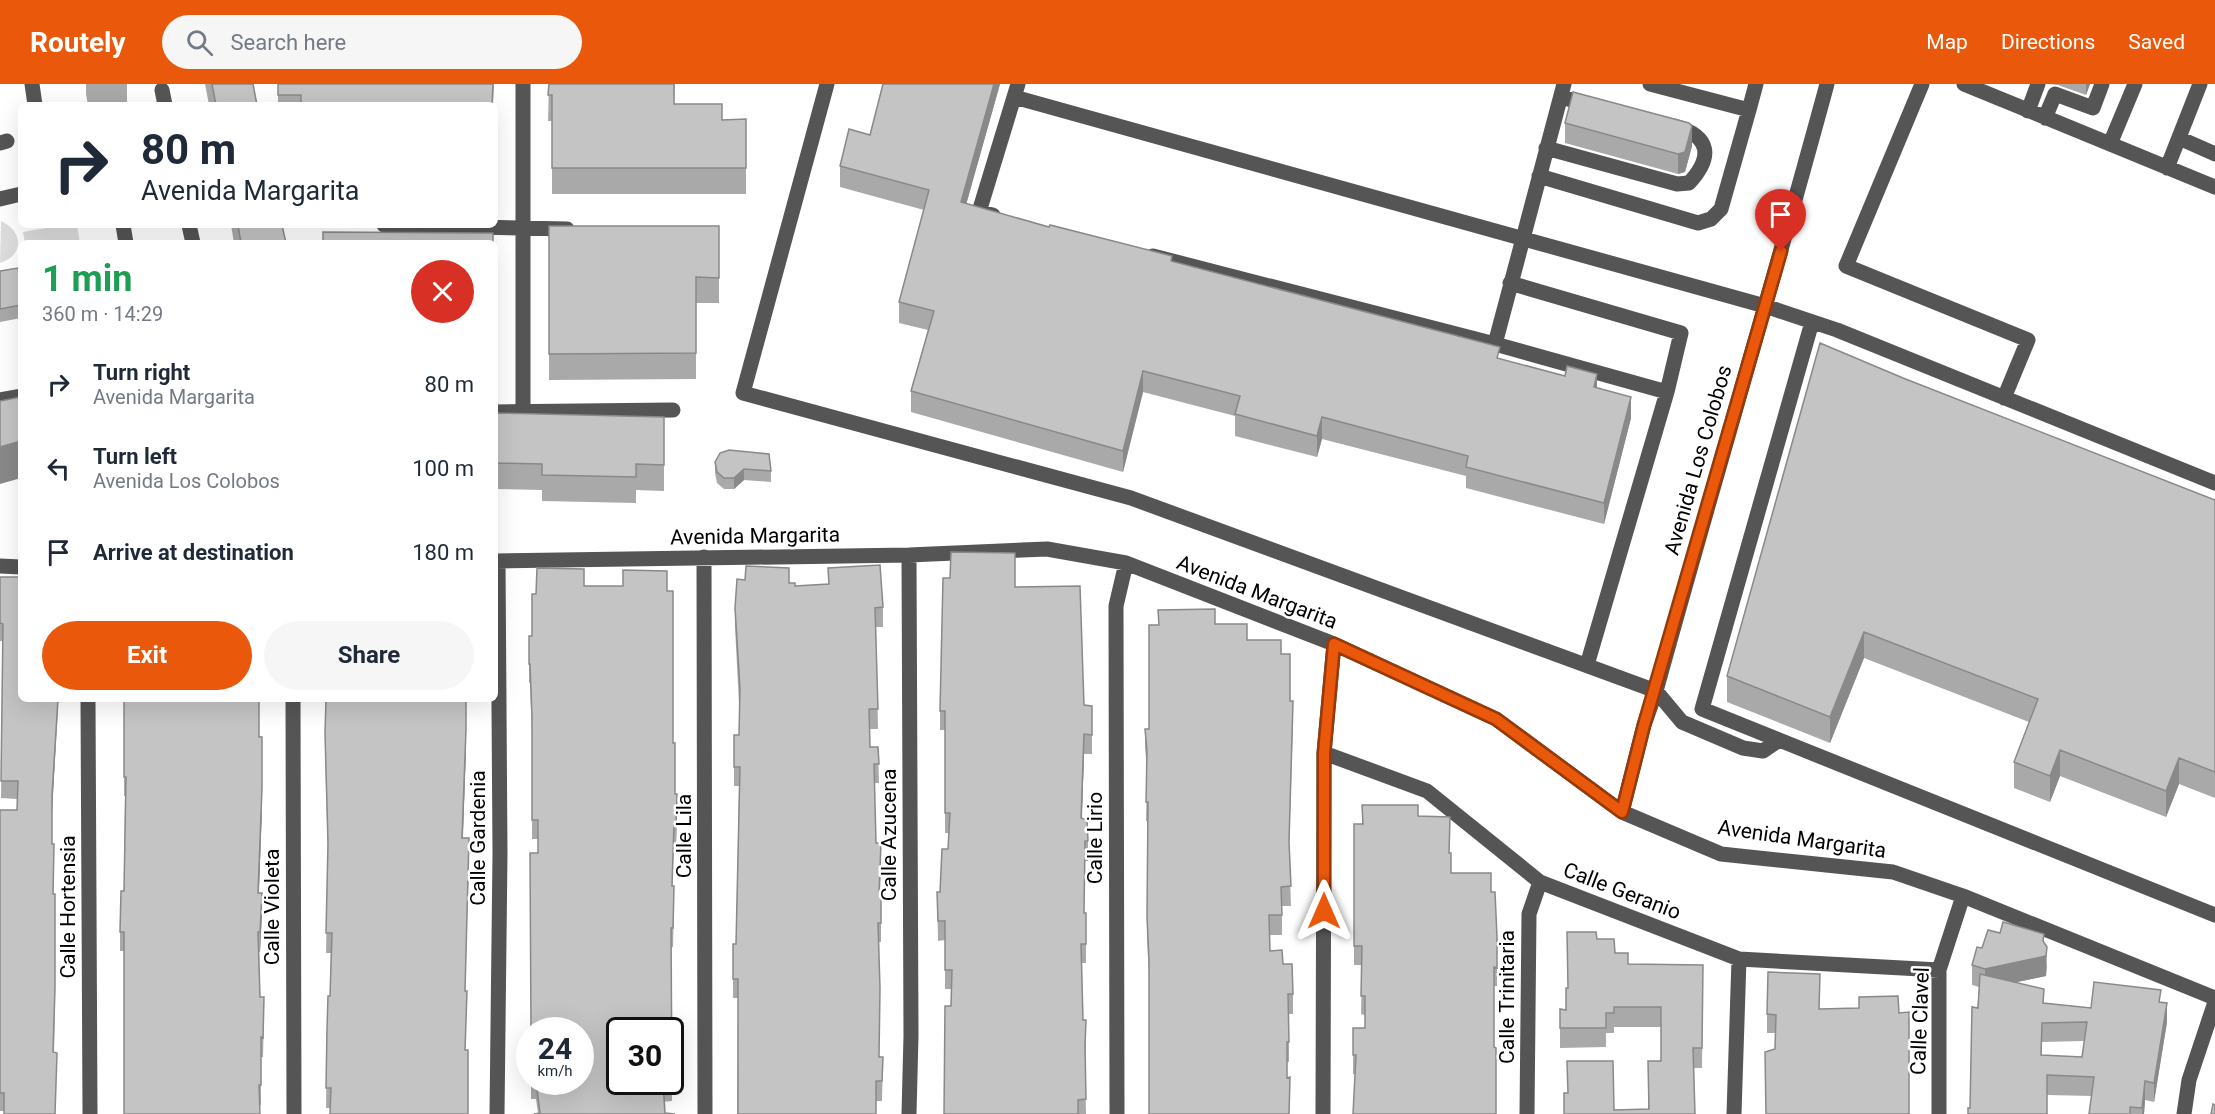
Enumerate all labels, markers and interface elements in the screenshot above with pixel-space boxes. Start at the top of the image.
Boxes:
search box [162,15,582,69]
text: Routely [30,26,126,59]
icon: search [183,26,216,59]
text: Search here [231,30,346,55]
text: Map [1926,30,1968,54]
text: Directions [2001,30,2095,54]
text: Saved [2128,30,2185,54]
text: 80 m [141,125,236,174]
icon: right [42,126,120,204]
text: Avenida Margarita [141,175,360,207]
pin [1755,189,1806,251]
icon: arrive [1764,198,1797,231]
text: 1 min [42,258,133,300]
button: close [411,260,474,323]
text: 360 m · 14:29 [42,302,163,326]
text: Turn right [93,360,190,385]
street label: Avenida Los Colobos [1659,362,1737,558]
icon: right [42,368,75,401]
text: 80 m [425,372,474,397]
text: Avenida Margarita [93,385,255,409]
text: Turn left [93,444,177,469]
icon: left [42,452,75,485]
text: 100 m [412,456,474,481]
text: Avenida Los Colobos [93,469,280,493]
street label: Avenida Margarita [670,523,840,549]
icon: arrive [42,536,75,569]
text: Arrive at destination [93,540,294,565]
text: 180 m [412,540,474,565]
street label: Avenida Margarita [1173,550,1341,634]
button: Exit [42,621,252,690]
button: Share [264,621,474,690]
street label: Calle Azucena [877,769,901,901]
street label: Calle Gardenia [466,770,490,906]
street label: Calle Lirio [1083,792,1107,884]
street label: Calle Lila [672,794,696,878]
street label: Avenida Margarita [1716,815,1888,863]
street label: Calle Hortensia [56,835,80,979]
street label: Calle Violeta [260,849,284,965]
street label: Calle Geranio [1560,858,1684,924]
position arrow [1292,879,1356,943]
street label: Calle Trinitaria [1495,930,1519,1064]
street label: Calle Clavel [1906,967,1934,1075]
speed limit sign: 30 [606,1017,684,1095]
text: 24 [538,1031,572,1066]
text: km/h [537,1062,573,1080]

